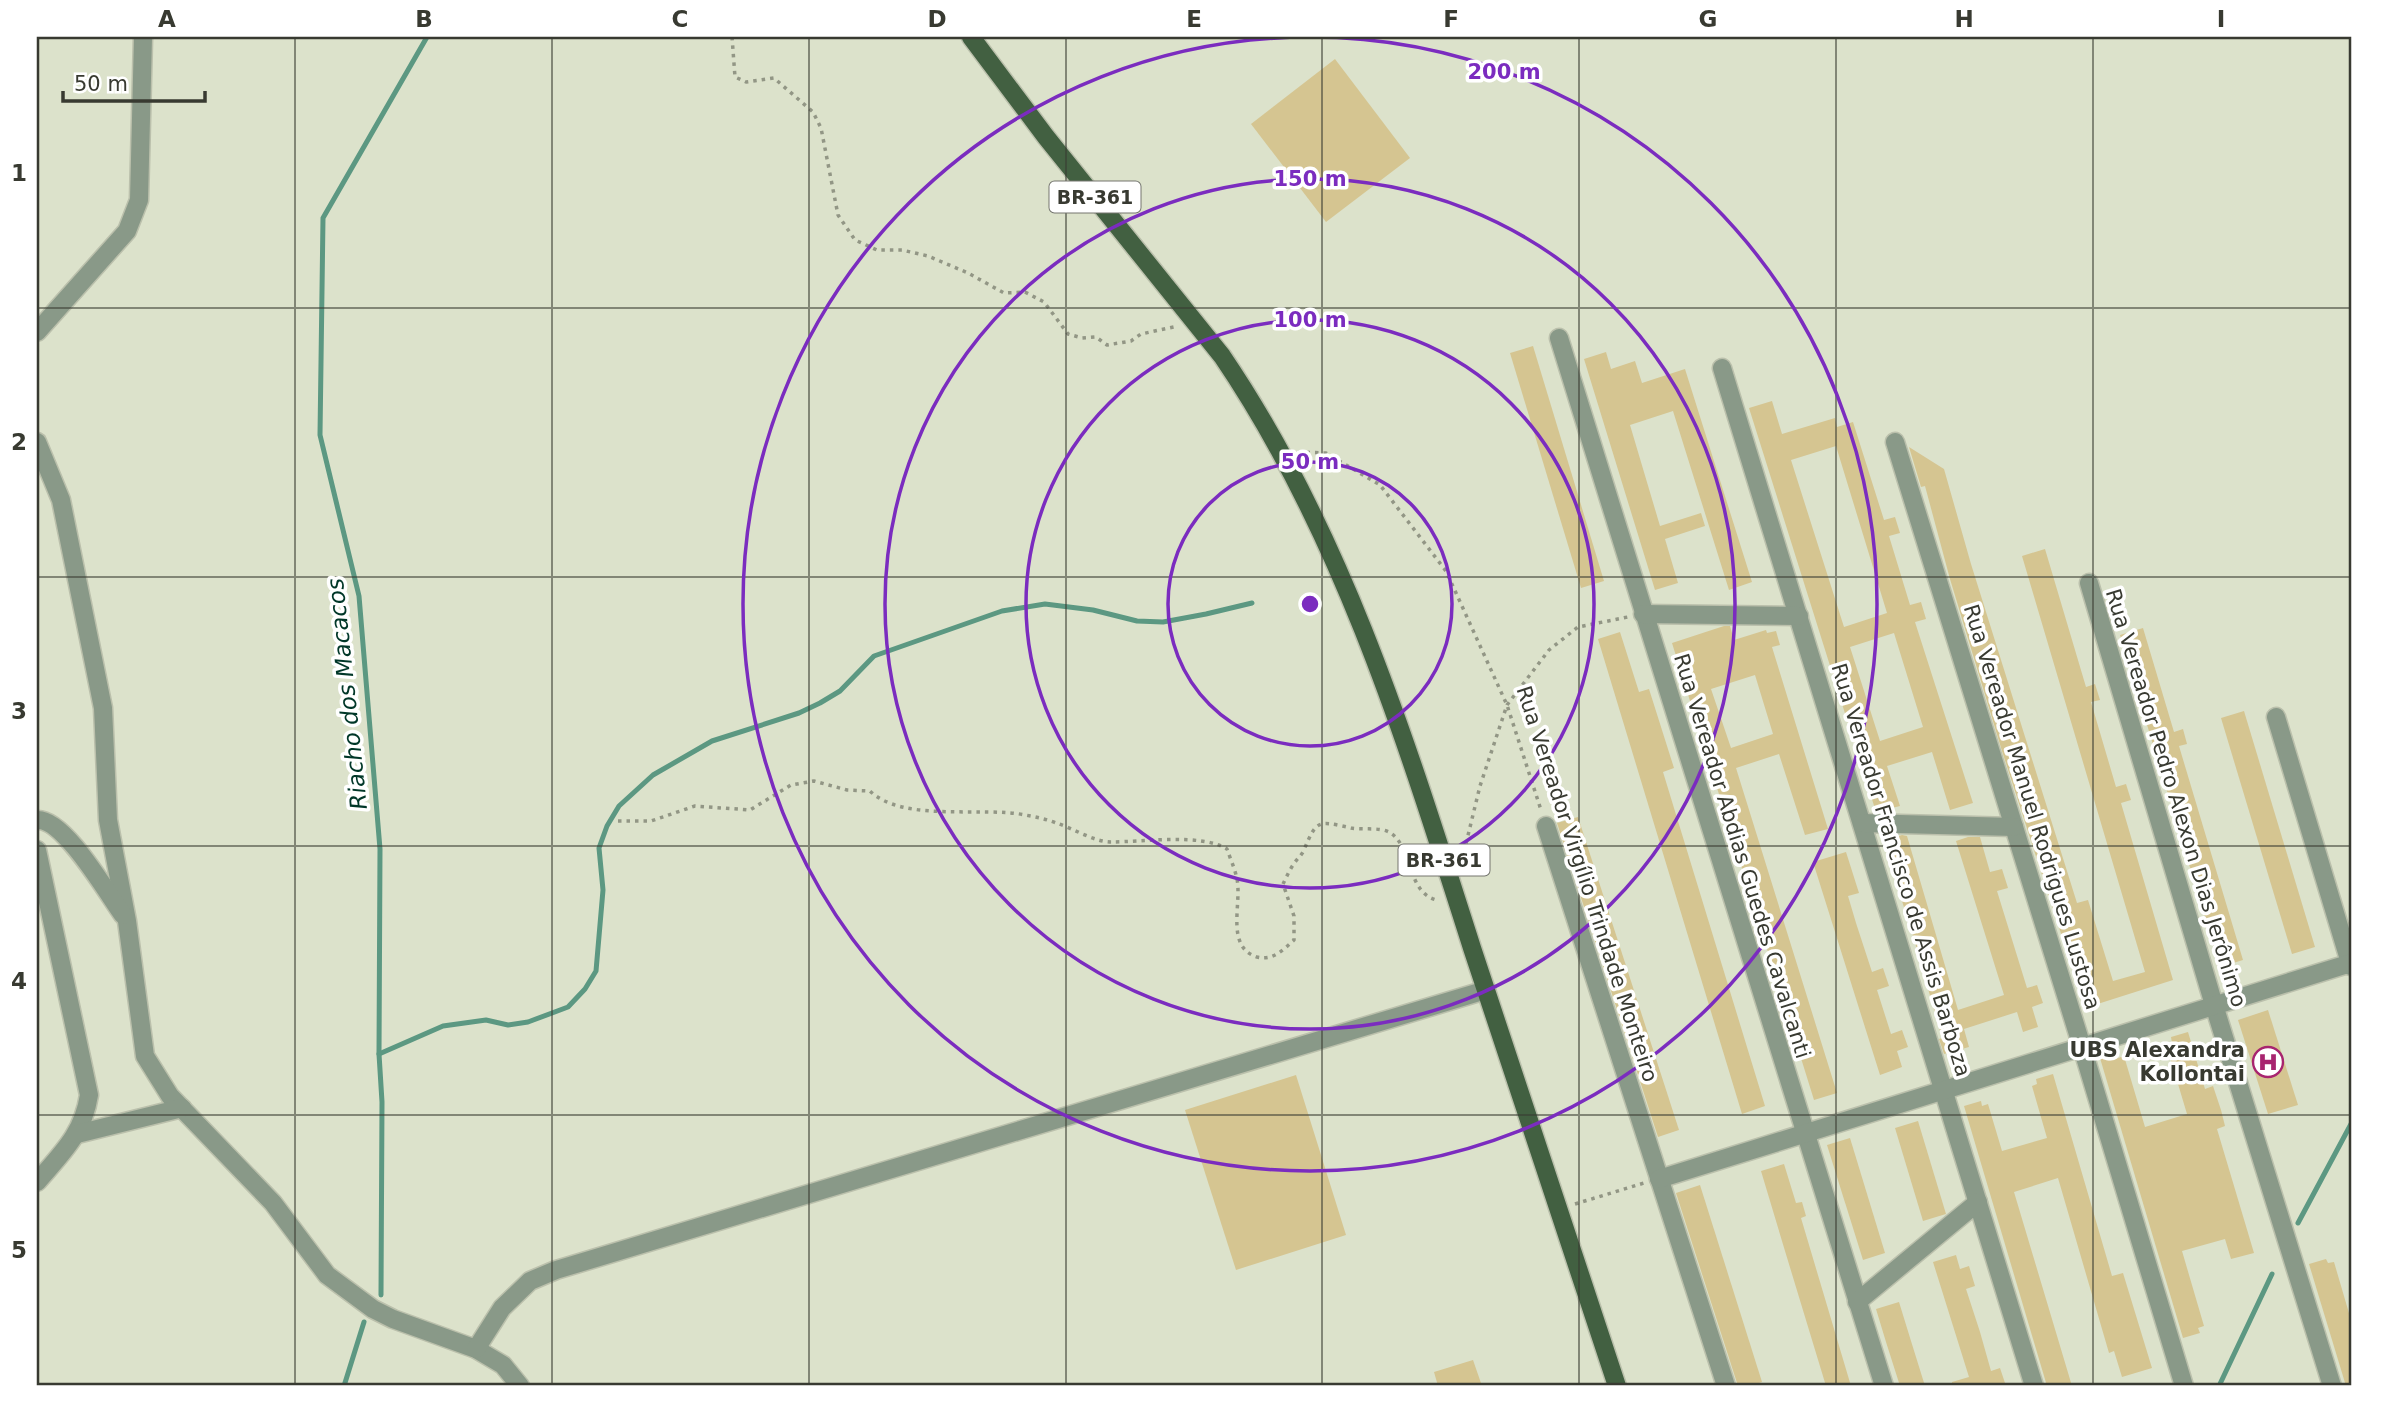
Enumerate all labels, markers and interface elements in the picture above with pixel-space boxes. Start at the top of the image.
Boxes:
text: A [158,6,176,32]
text: B [415,6,433,32]
text: C [672,6,688,32]
text: D [927,6,947,32]
text: E [1186,6,1202,32]
text: F [1443,6,1459,32]
text: G [1699,6,1717,32]
text: H [1954,6,1974,32]
text: I [2217,6,2225,32]
scale bar [63,60,205,104]
text: 200 m [1467,60,1541,84]
text: 50 m [74,72,128,96]
text: 1 [11,160,27,186]
text: 150 m [1273,167,1347,191]
road number: BR-361 [1050,182,1140,212]
text: 100 m [1273,308,1347,332]
text: 2 [11,429,27,455]
text: 50 m [1281,450,1339,474]
water label: Riacho dos Macacos [322,577,372,811]
street label: Rua Vereador Pedro Alexon Dias Jerônimo [2101,586,2251,1010]
centre of rings [1298,592,1322,616]
street label: Rua Vereador Manuel Rodrigues Lustosa [1959,601,2105,1013]
street label: Rua Vereador Abdias Guedes Cavalcanti [1669,651,1815,1061]
street label: Rua Vereador Francisco de Assis Barboza [1827,660,1975,1080]
street label: Rua Vereador Virgílio Trindade Monteiro [1511,683,1663,1085]
text: 3 [11,698,27,724]
road number: BR-361 [1398,845,1490,876]
text: 4 [11,968,27,994]
place label: UBS Alexandra Kollontai [2070,1038,2245,1086]
hospital icon: UBS Alexandra Kollontai [2251,1045,2285,1079]
text: 5 [11,1237,27,1263]

